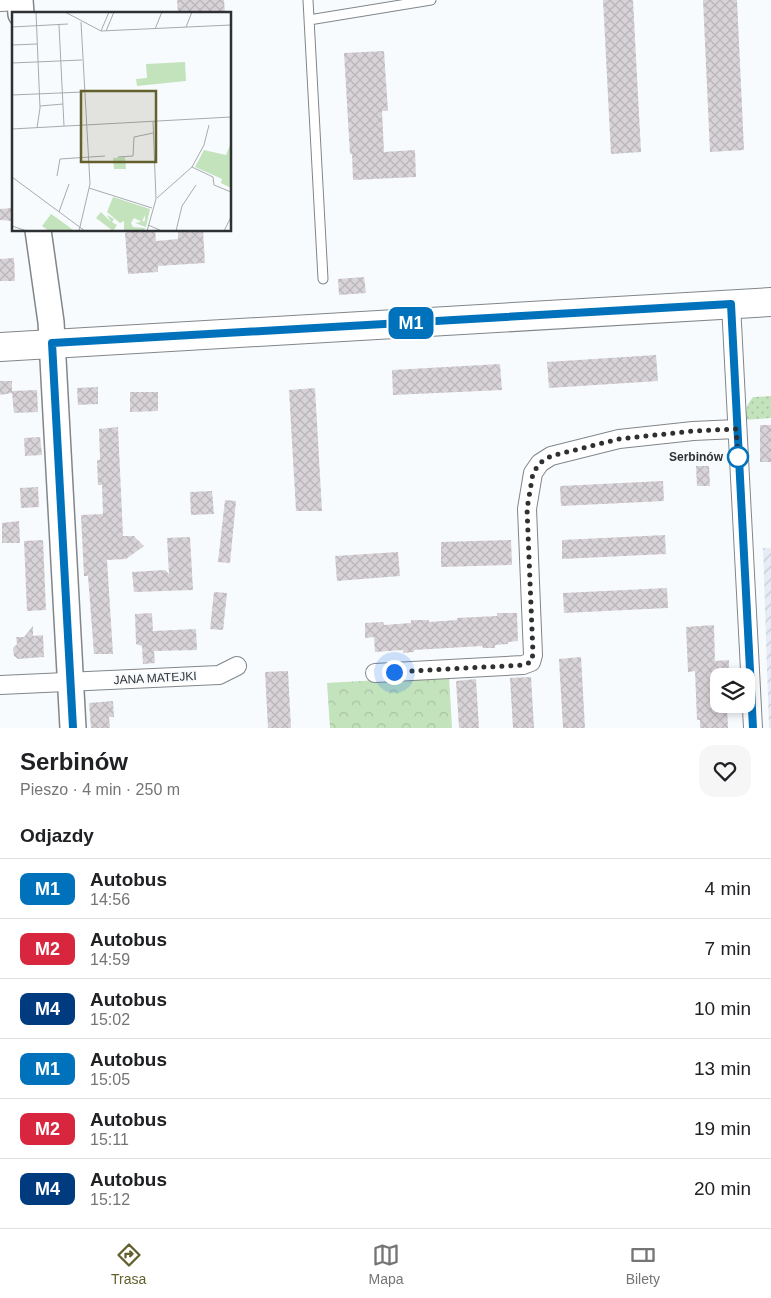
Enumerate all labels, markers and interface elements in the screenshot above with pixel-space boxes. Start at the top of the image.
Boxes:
inset map [12,12,231,231]
line badge: M1 [388,307,434,339]
text: M1 [398,313,424,333]
marker: Serbinów [727,446,749,468]
place label: Serbinów [669,450,724,464]
your location [382,660,407,685]
map controls [710,668,755,713]
button: layers [710,668,755,713]
street label: JANA MATEJKI [113,669,197,687]
button: heart [699,745,751,797]
text: Serbinów [20,748,128,775]
text: Pieszo · 4 min · 250 m [20,781,180,798]
text: Odjazdy [20,825,94,846]
text: Autobus [90,869,167,890]
text: 4 min [705,878,751,899]
text: M1 [35,879,60,899]
text: 14:56 [90,891,130,908]
text: Autobus [90,929,167,950]
text: 7 min [705,938,751,959]
text: M2 [35,939,60,959]
text: 14:59 [90,951,130,968]
text: Autobus [90,989,167,1010]
text: 10 min [694,998,751,1019]
text: M4 [35,999,60,1019]
text: 15:02 [90,1011,130,1028]
text: Autobus [90,1049,167,1070]
text: 13 min [694,1058,751,1079]
text: M1 [35,1059,60,1079]
text: 15:05 [90,1071,130,1088]
text: Autobus [90,1109,167,1130]
text: 19 min [694,1118,751,1139]
text: M2 [35,1119,60,1139]
text: 15:11 [90,1131,129,1148]
text: Autobus [90,1169,167,1190]
text: 20 min [694,1178,751,1199]
text: M4 [35,1179,60,1199]
text: 15:12 [90,1191,130,1208]
tab: Trasa [111,1241,146,1287]
tab: Mapa [368,1241,404,1287]
tab: Bilety [626,1241,660,1287]

